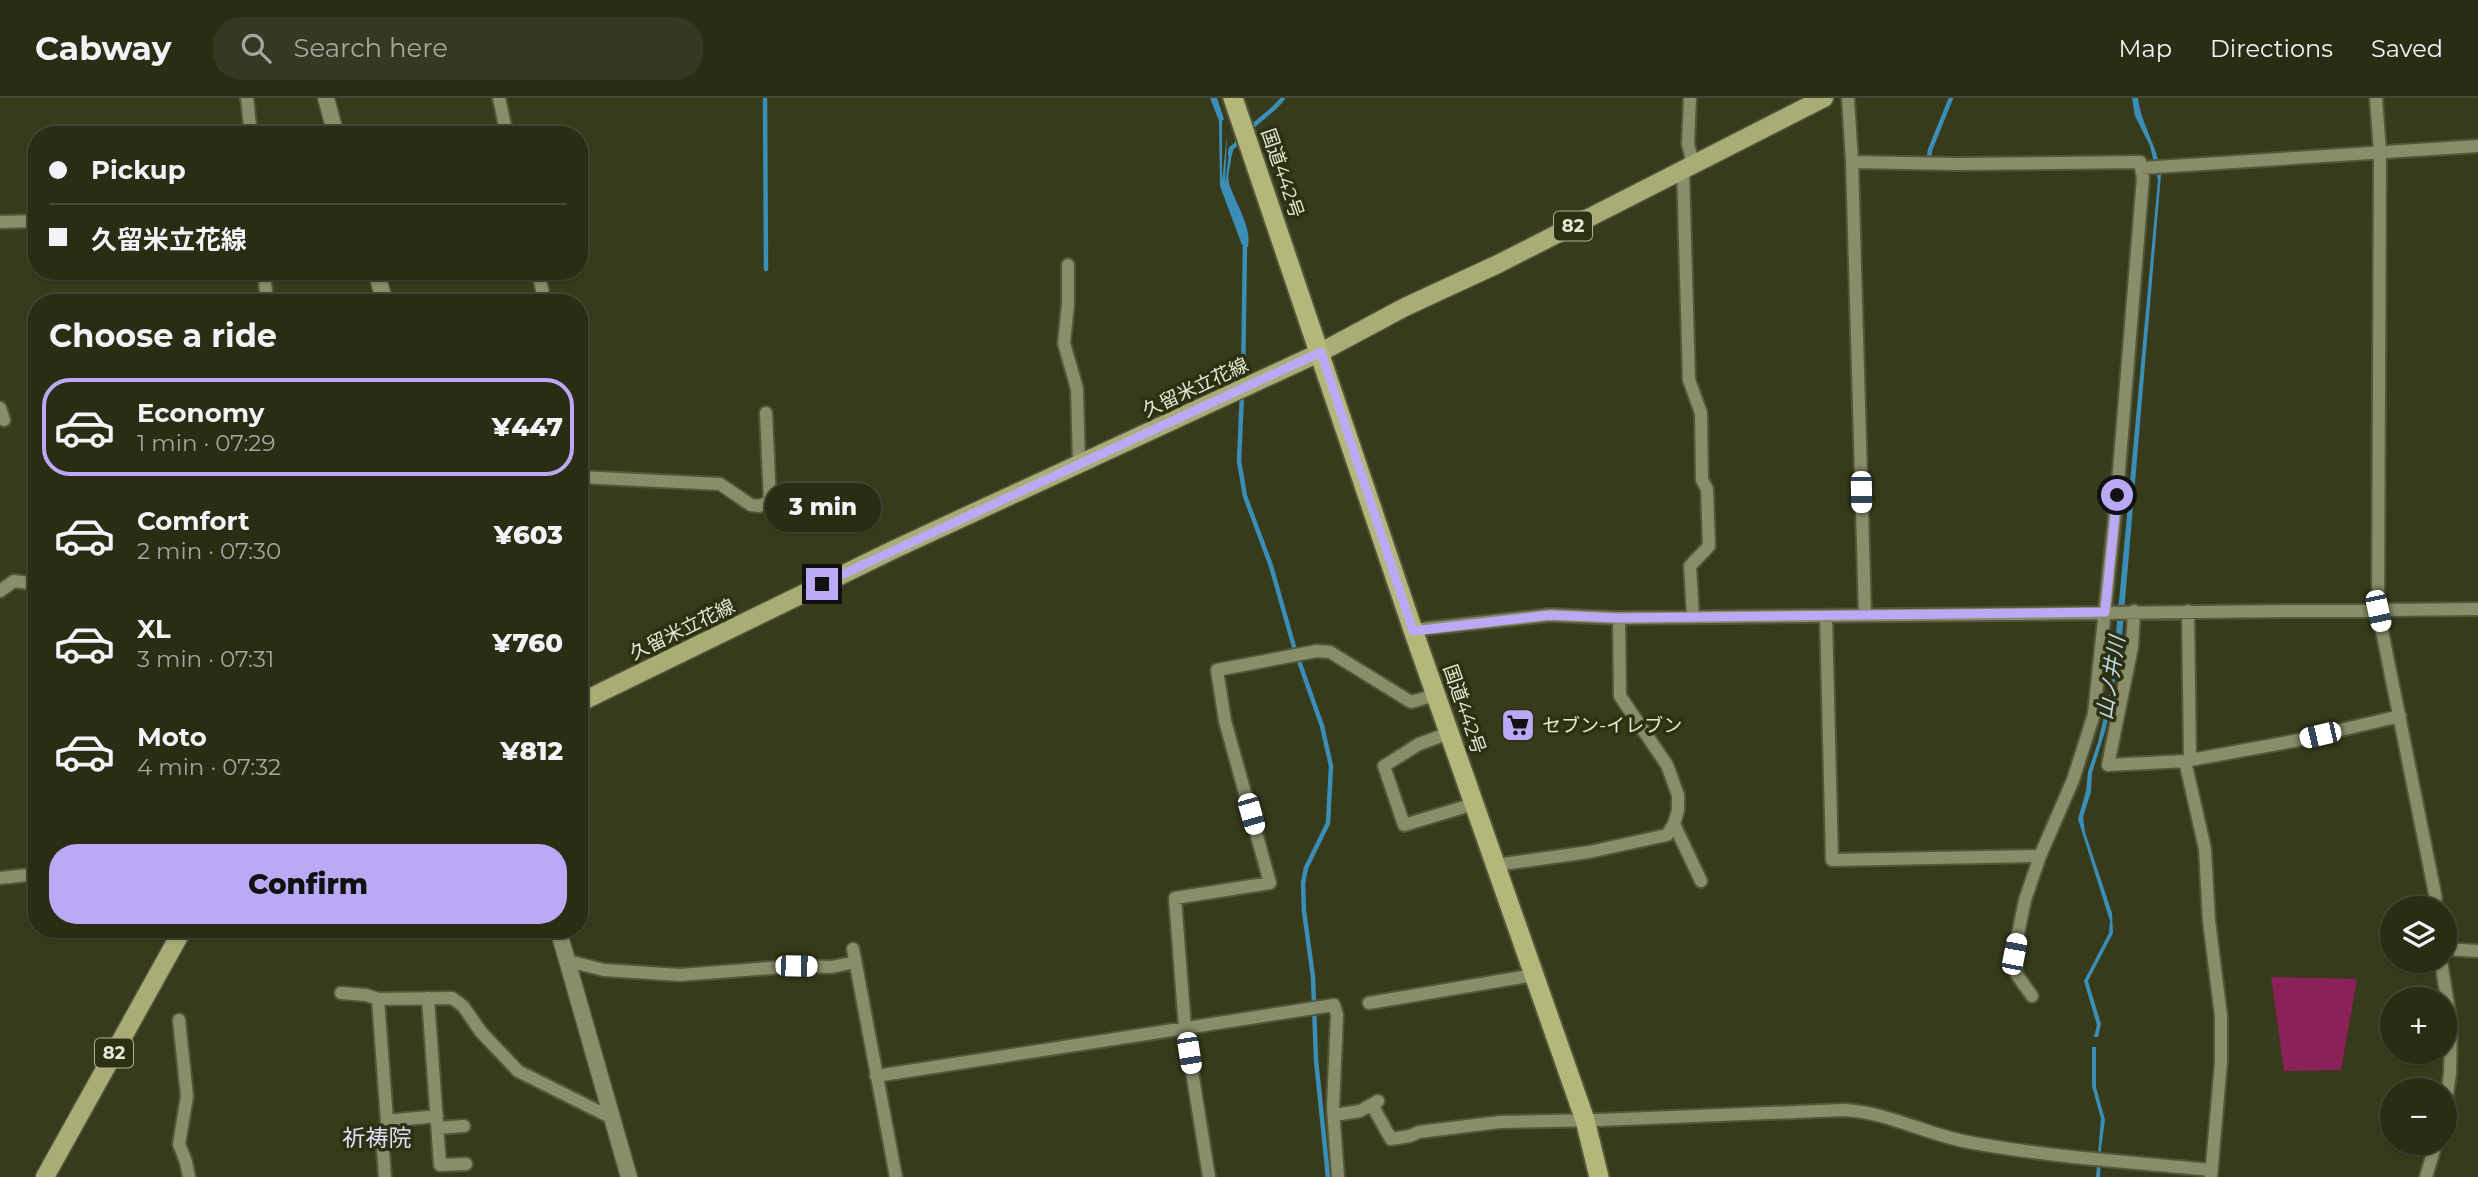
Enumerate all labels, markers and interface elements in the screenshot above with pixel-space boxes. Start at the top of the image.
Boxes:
search box [213,17,703,80]
text: Cabway [35,28,171,68]
icon: search [237,29,275,67]
text: Search here [293,32,448,64]
text: Map [2119,34,2172,63]
text: Directions [2210,34,2333,63]
text: Saved [2371,34,2443,63]
street label: 国道442号 [1257,126,1309,221]
text: Pickup [91,154,186,186]
road number: 82 [1554,211,1592,240]
text: 久留米立花線 [91,224,247,256]
text: Choose a ride [49,316,277,355]
street label: 久留米立花線 [1139,353,1252,422]
icon: car [53,396,116,459]
text: Economy [137,397,264,429]
text: ¥447 [492,411,563,443]
text: 1 min · 07:29 [137,429,275,457]
car [1851,471,1872,513]
route start [2101,479,2133,511]
callout: 3 min [764,482,880,532]
text: 3 min [789,493,857,521]
icon: car [53,504,116,567]
text: Comfort [137,505,249,537]
text: ¥603 [494,519,563,551]
text: 2 min · 07:30 [137,537,281,565]
route end [806,568,838,600]
car [2364,588,2393,634]
street label: 久留米立花線 [626,594,738,665]
icon: car [53,612,116,675]
text: XL [137,613,171,645]
text: ¥760 [492,627,563,659]
water label: 山ノ井川 [2092,633,2130,721]
text: 3 min · 07:31 [137,645,274,673]
street label: 国道442号 [1439,662,1491,757]
supermarket icon: セブン-イレブン [1499,706,1537,744]
place label: セブン-イレブン [1542,714,1682,737]
icon: car [53,720,116,783]
car [2298,720,2343,750]
text: Moto [137,721,207,753]
text: ¥812 [500,735,563,767]
text: 4 min · 07:32 [137,753,281,781]
car [1236,791,1267,837]
button: Confirm [49,844,567,924]
map controls [2380,896,2457,1155]
button: layers [2380,896,2457,973]
car [2000,931,2029,977]
car [775,955,818,977]
button: + [2380,987,2457,1064]
car [1176,1031,1203,1075]
road number: 82 [95,1038,133,1068]
button: − [2380,1078,2457,1155]
district label: 祈祷院 [343,1124,412,1152]

